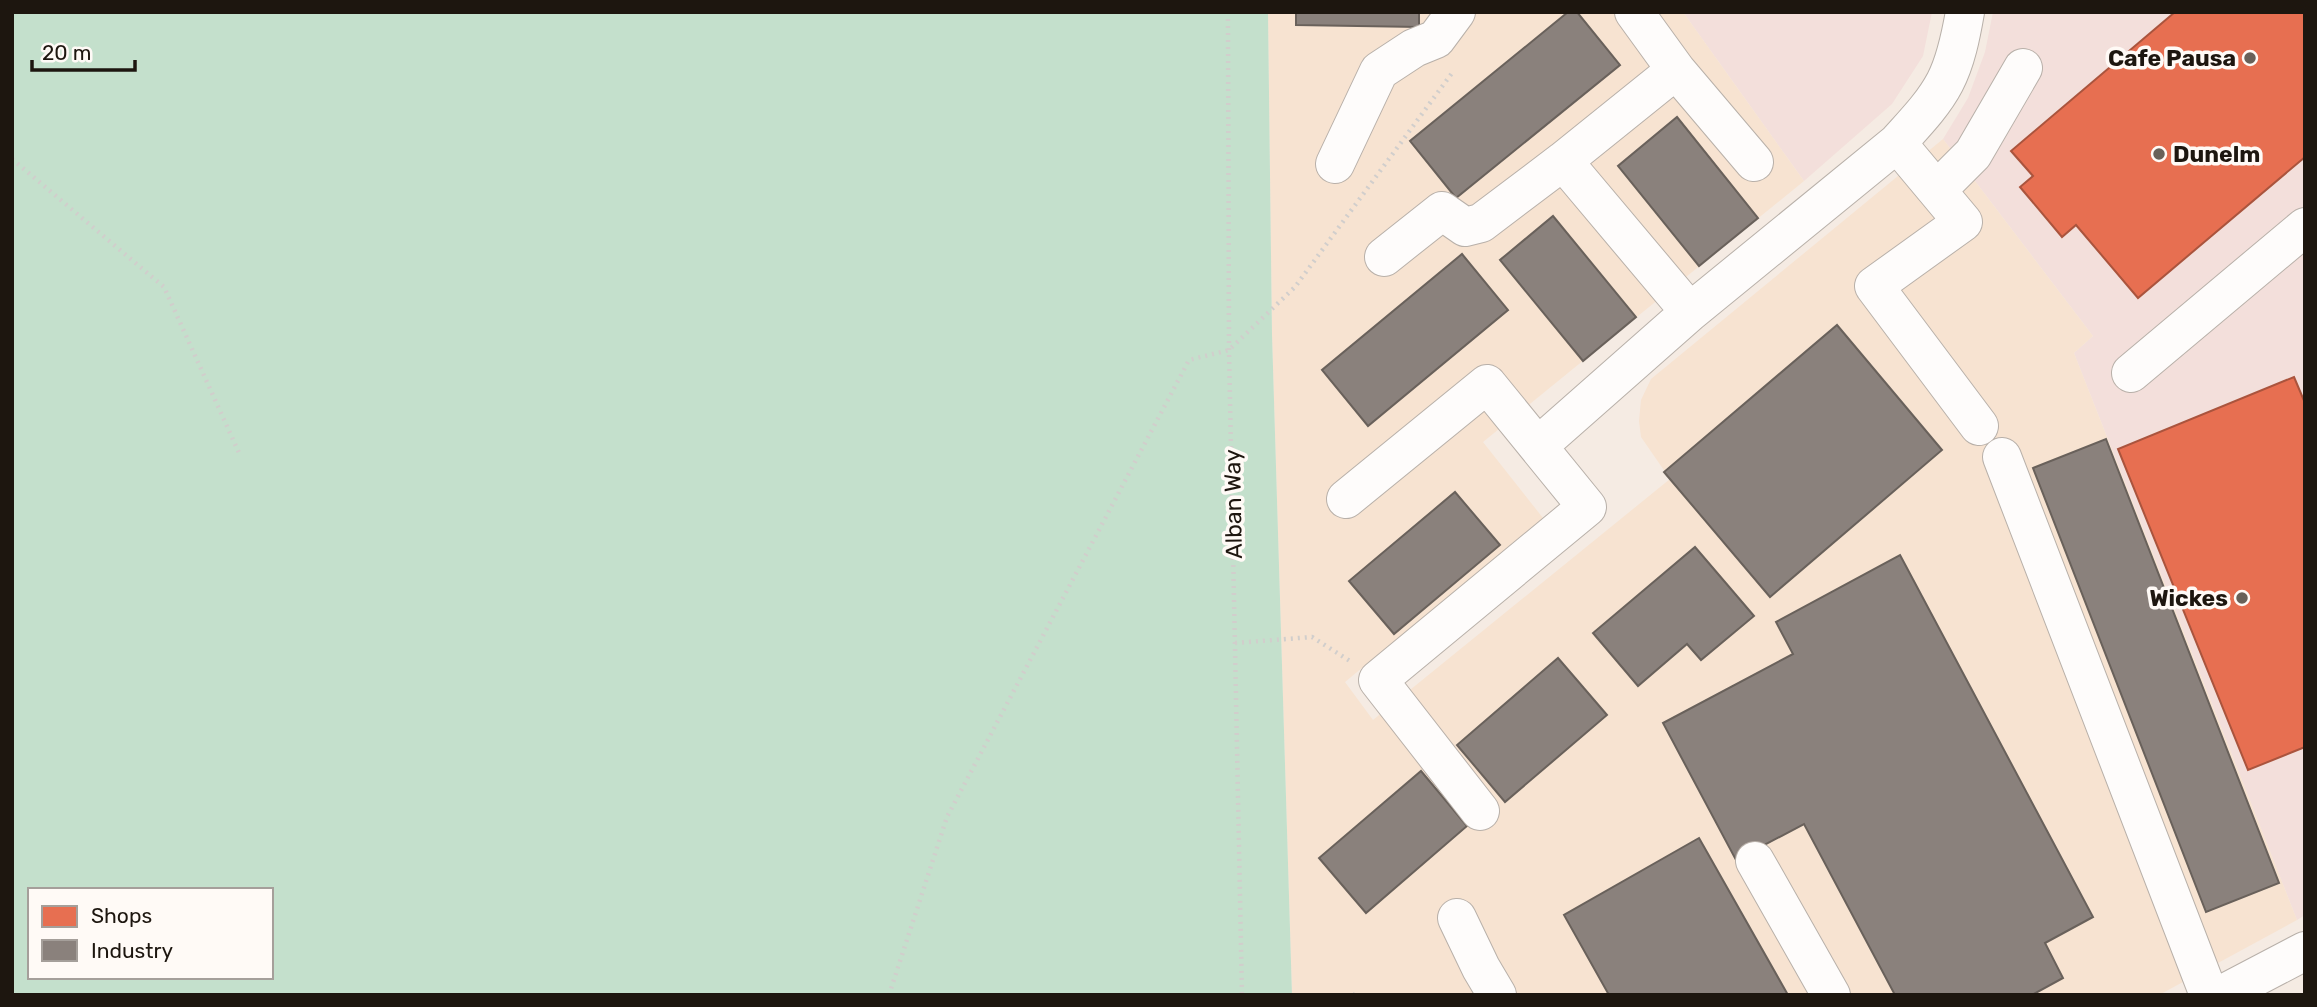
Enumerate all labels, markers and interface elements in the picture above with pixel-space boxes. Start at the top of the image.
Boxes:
scale bar [32,28,135,72]
text: 20 m [42,40,91,65]
place label: Cafe Pausa [2108,44,2236,72]
marker: Cafe Pausa [2242,50,2258,66]
place label: Dunelm [2173,140,2260,168]
marker: Dunelm [2151,146,2167,162]
street label: Alban Way [1218,449,1248,559]
place label: Wickes [2149,584,2228,612]
marker: Wickes [2234,590,2250,606]
legend [28,888,273,979]
text: Shops [91,903,152,928]
text: Industry [91,938,173,963]

